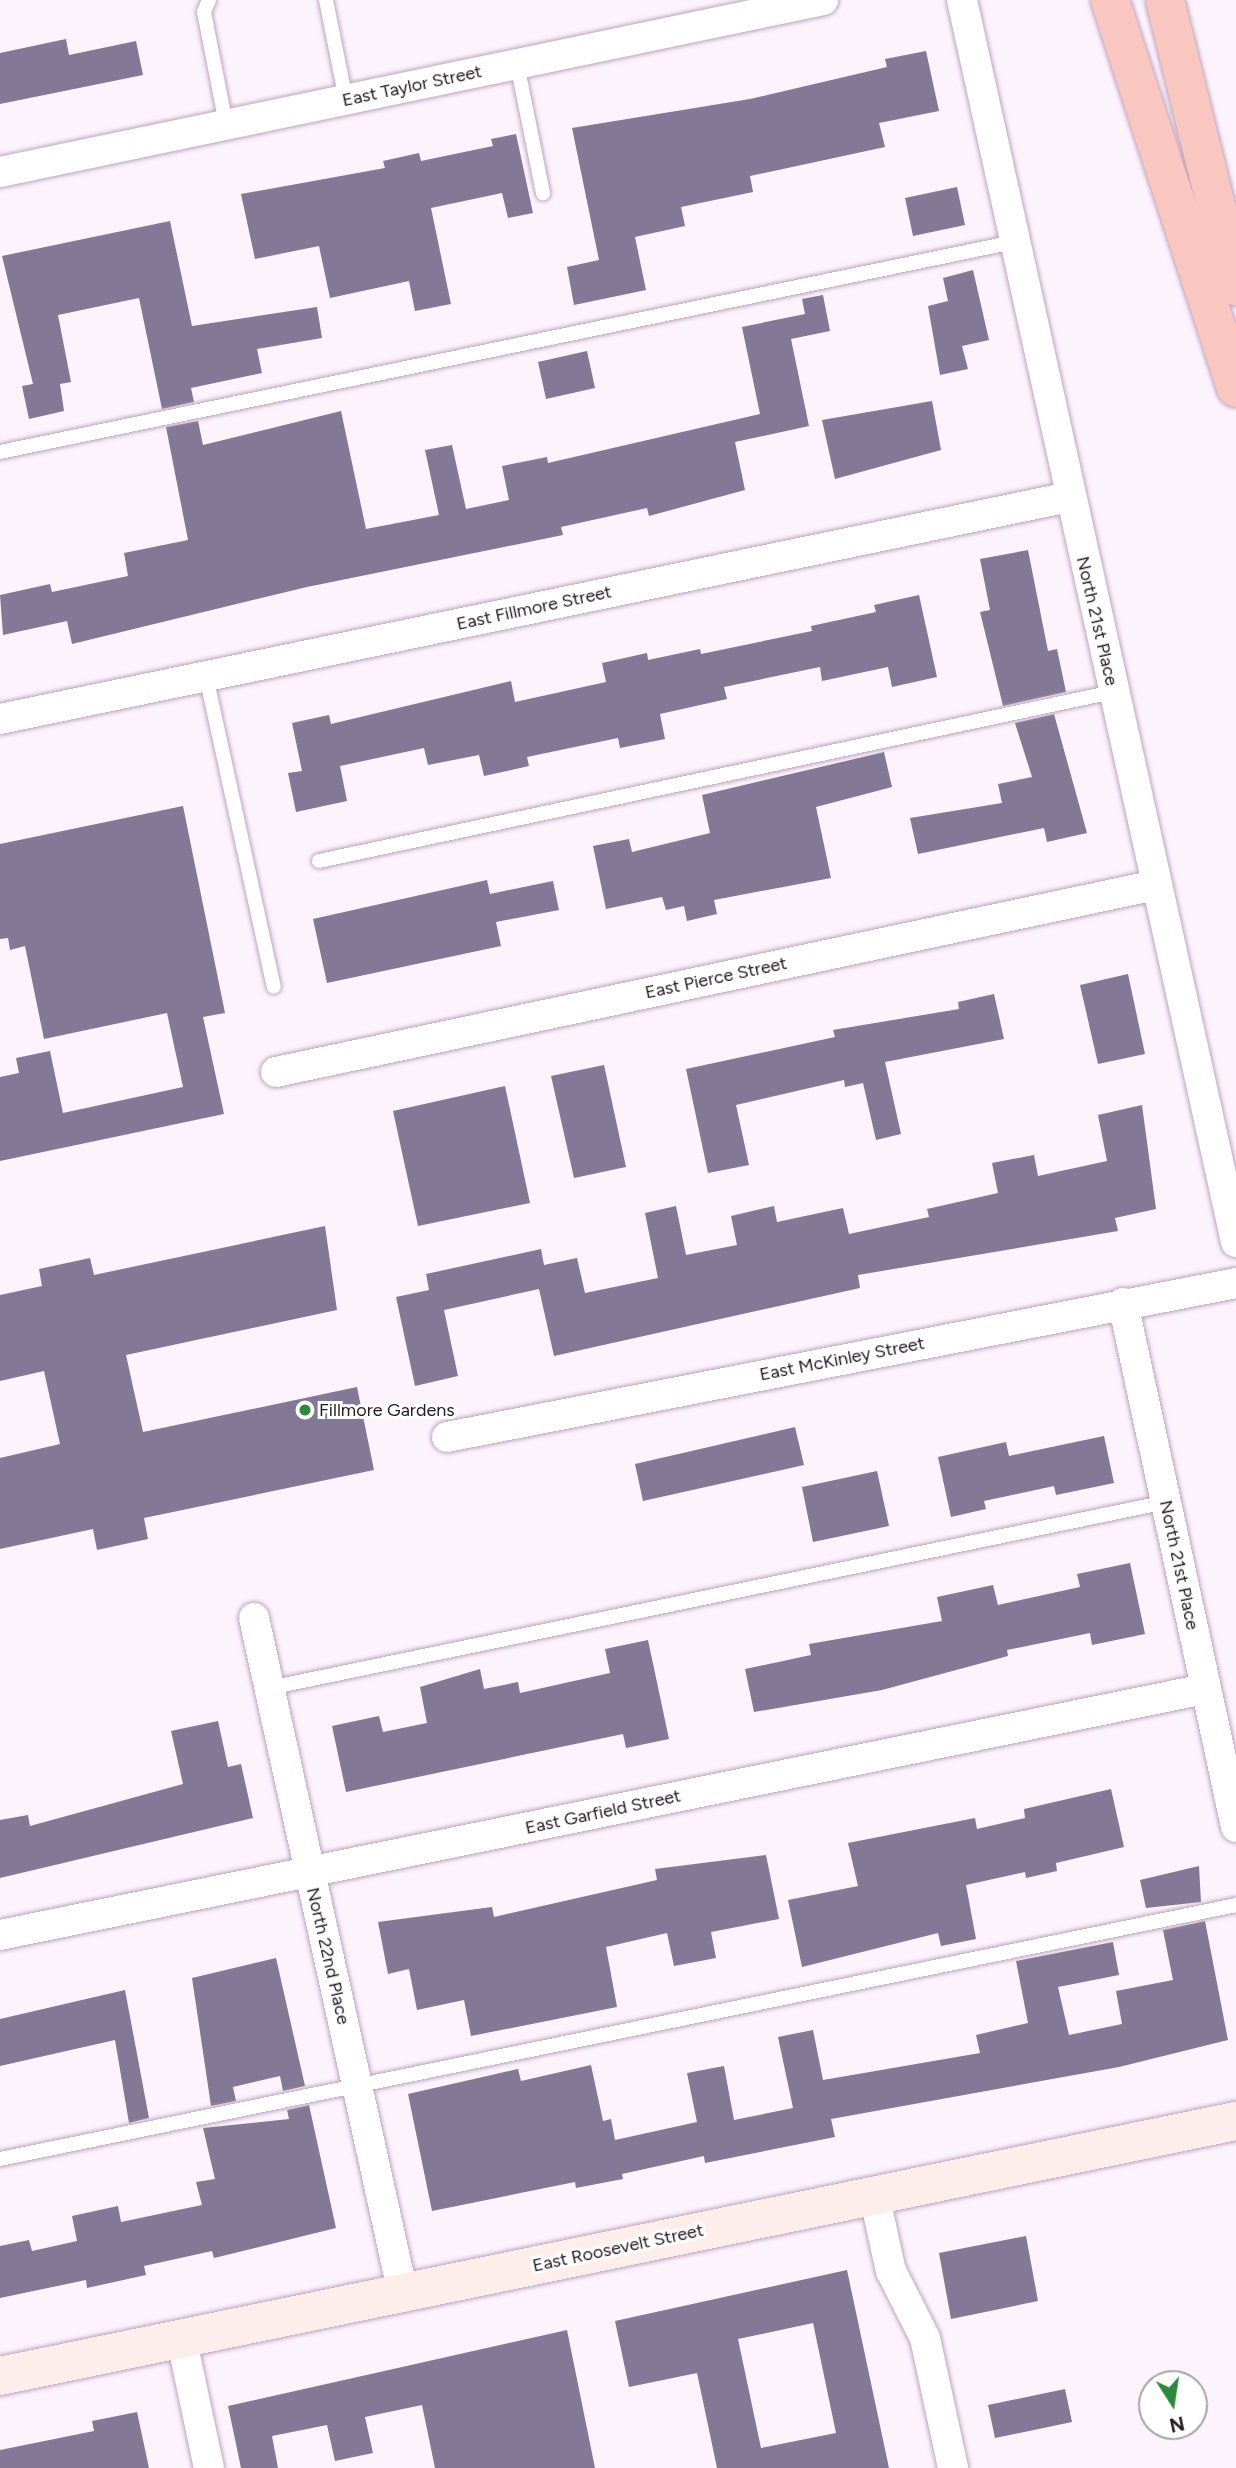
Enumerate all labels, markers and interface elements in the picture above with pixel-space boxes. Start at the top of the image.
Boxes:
street label: East Taylor Street [340,61,484,111]
street label: North 21st Place [1072,554,1122,688]
street label: East Fillmore Street [455,581,613,635]
street label: East Pierce Street [643,952,789,1004]
street label: East McKinley Street [758,1332,926,1386]
place label: Fillmore Gardens [319,1399,455,1421]
marker: Fillmore Gardens [297,1402,313,1418]
street label: North 21st Place [1155,1498,1203,1632]
street label: East Garfield Street [523,1785,683,1839]
street label: North 22nd Place [302,1885,354,2027]
street label: East Roosevelt Street [531,2219,705,2277]
north arrow [1138,2370,1208,2440]
text: N [1167,2411,1187,2437]

